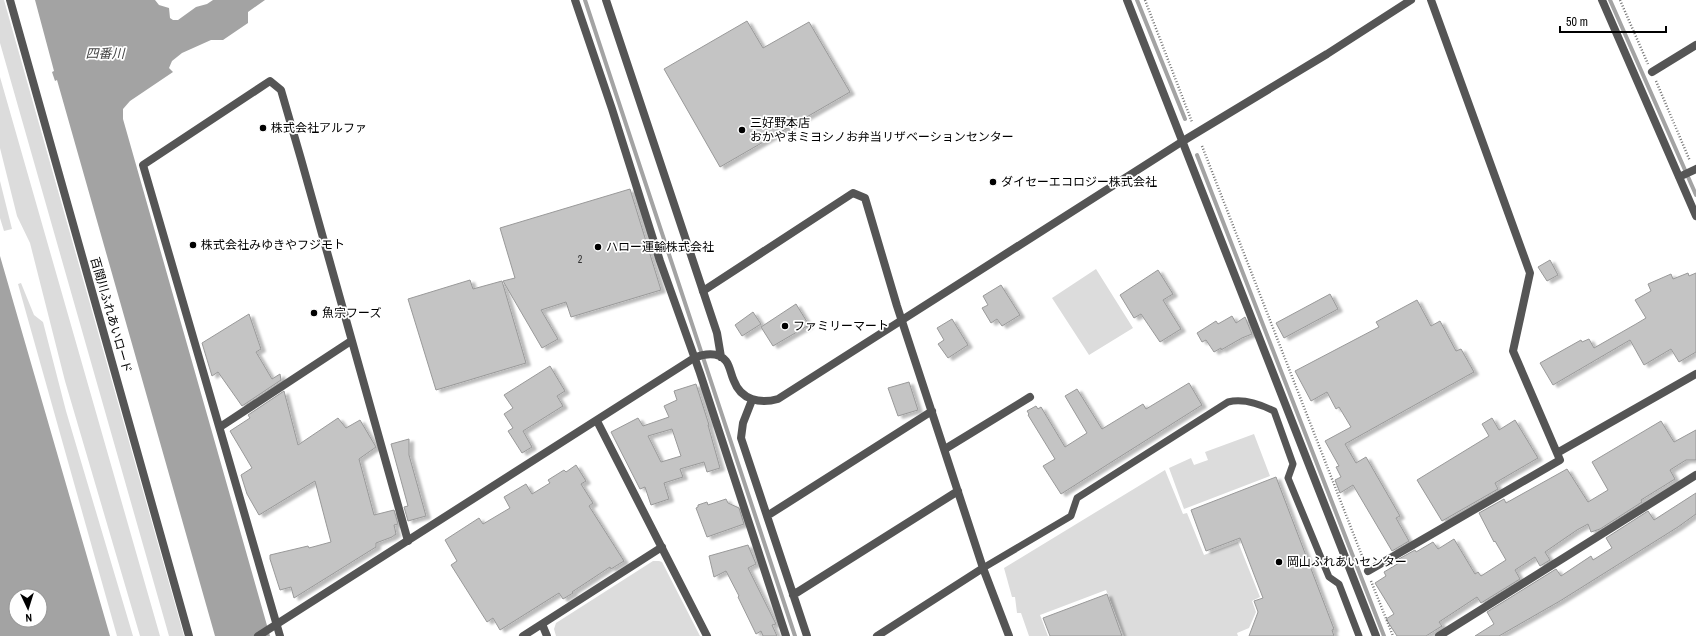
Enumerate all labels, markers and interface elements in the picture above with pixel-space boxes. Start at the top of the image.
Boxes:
scale bar [1560,8,1666,34]
text: 50 m [1566,14,1588,30]
water label: 四番川 [85,45,126,62]
place label: 三好野本店 おかやまミヨシノお弁当リザベーションセンター [750,115,1014,145]
place label: 株式会社アルファ [271,120,367,136]
marker: 株式会社アルファ [258,123,268,133]
marker: 三好野本店 おかやまミヨシノお弁当リザベーションセンター [737,125,747,135]
place label: ダイセーエコロジー株式会社 [1001,174,1157,190]
marker: ダイセーエコロジー株式会社 [988,177,998,187]
place label: 株式会社みゆきやフジモト [201,237,345,253]
place label: ハロー運輸株式会社 [606,239,714,255]
marker: 株式会社みゆきやフジモト [188,240,198,250]
marker: ハロー運輸株式会社 [593,242,603,252]
house number: 2 [578,253,583,266]
street label: 百間川ふれあいロード [87,255,135,375]
place label: 魚宗フーズ [322,305,381,321]
marker: 魚宗フーズ [309,308,319,318]
place label: ファミリーマート [793,318,889,334]
marker: ファミリーマート [780,321,790,331]
place label: 岡山ふれあいセンター [1287,554,1407,570]
marker: 岡山ふれあいセンター [1274,557,1284,567]
north arrow [8,588,48,628]
text: N [25,611,32,625]

